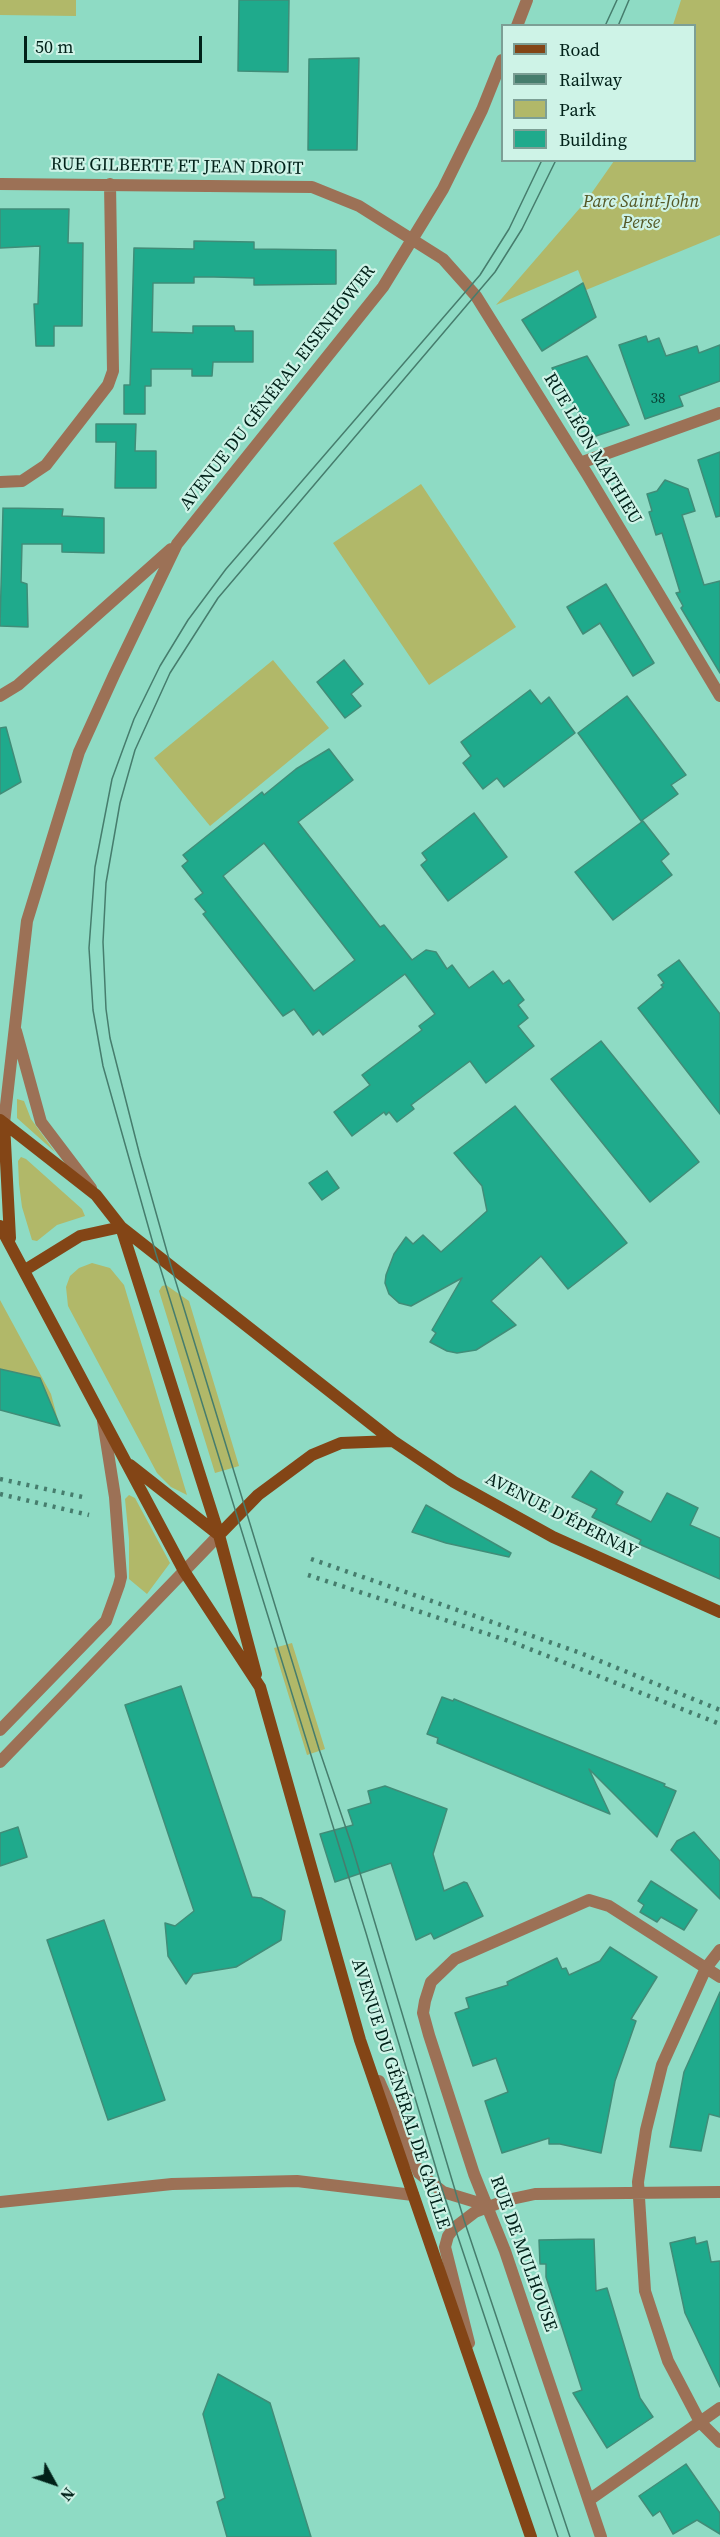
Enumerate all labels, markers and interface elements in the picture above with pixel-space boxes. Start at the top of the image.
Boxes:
scale bar [27,24,206,62]
legend [501,24,696,162]
text: 50 m [35,34,73,59]
text: Road [559,37,600,62]
text: Railway [559,67,622,92]
text: Park [559,97,596,122]
text: Building [559,127,627,152]
street label: RUE GILBERTE ET JEAN DROIT [50,154,304,180]
park label: Parc Saint-John Perse [583,191,699,234]
street label: AVENUE DU GÉNÉRAL EISENHOWER [176,261,380,515]
street label: RUE LÉON MATHIEU [538,370,646,528]
house number: 38 [651,390,665,408]
street label: AVENUE D'ÉPERNAY [481,1468,641,1564]
street label: AVENUE DU GÉNÉRAL DE GAULLE [346,1956,454,2232]
street label: RUE DE MULHOUSE [485,2173,561,2335]
north arrow [24,2453,84,2513]
text: N [56,2483,80,2506]

